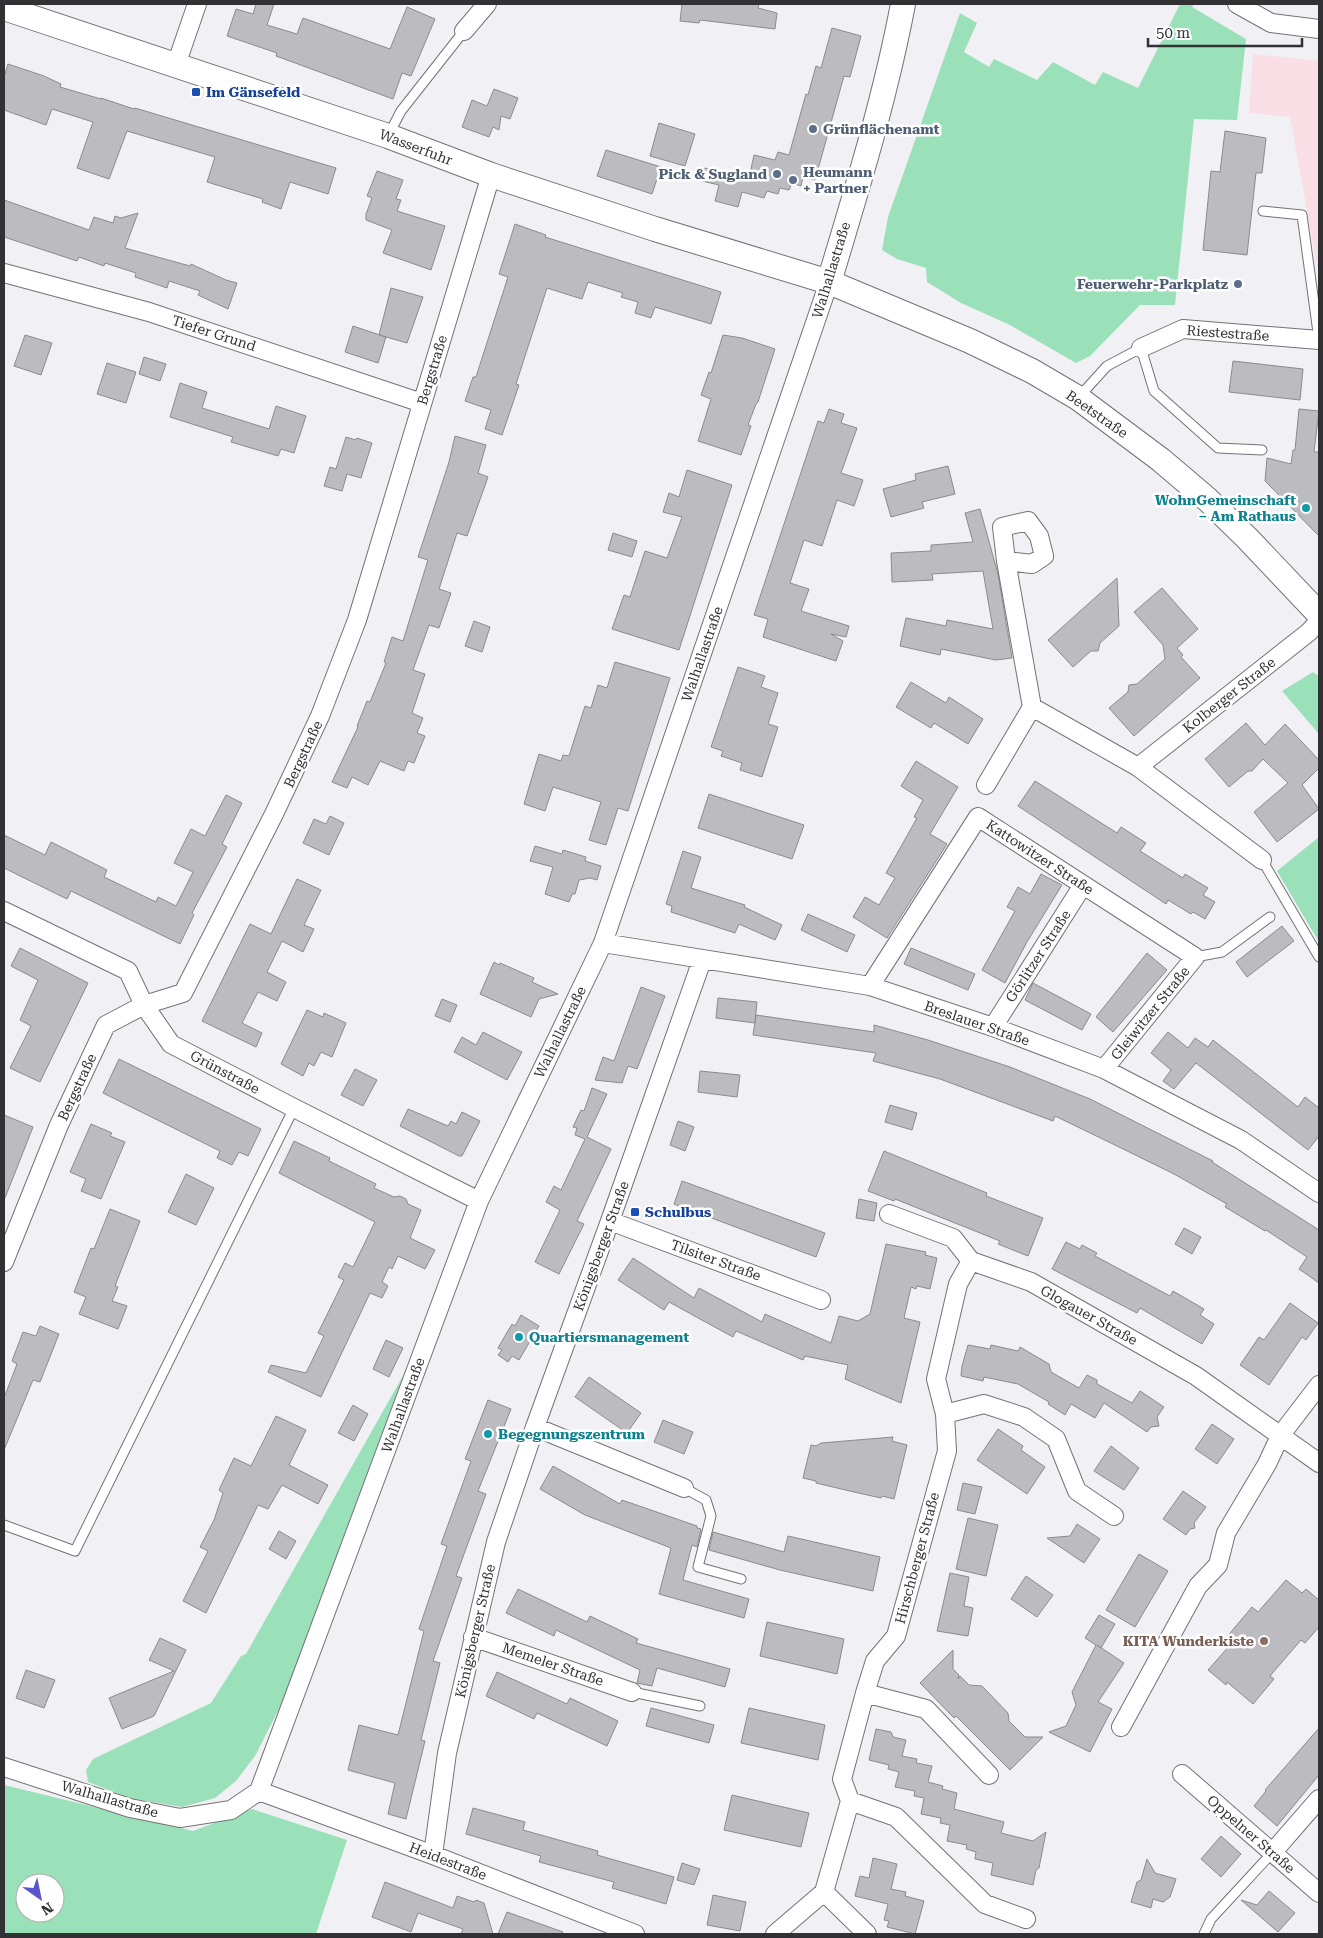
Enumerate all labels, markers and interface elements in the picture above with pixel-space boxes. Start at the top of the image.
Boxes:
scale bar [1148,15,1302,47]
text: 50 m [1156,24,1191,42]
place label: Im Gänsefeld [206,84,301,100]
marker: Im Gänsefeld [190,86,202,98]
place label: Grünflächenamt [823,121,940,137]
marker: Grünflächenamt [807,123,819,135]
street label: Wasserfuhr [377,126,455,168]
place label: Heumann + Partner [803,164,873,196]
place label: Pick & Sugland [659,166,768,182]
marker: Pick & Sugland [771,168,783,180]
marker: Heumann + Partner [787,174,799,186]
street label: Walhallastraße [809,220,853,320]
place label: Feuerwehr-Parkplatz [1077,276,1228,292]
marker: Feuerwehr-Parkplatz [1232,278,1244,290]
street label: Tiefer Grund [170,312,258,354]
street label: Riestestraße [1186,322,1270,344]
street label: Bergstraße [414,333,450,407]
street label: Beetstraße [1063,387,1131,441]
place label: WohnGemeinschaft – Am Rathaus [1155,492,1296,524]
marker: WohnGemeinschaft – Am Rathaus [1300,502,1312,514]
street label: Walhallastraße [678,604,726,704]
street label: Kolberger Straße [1179,654,1279,736]
street label: Bergstraße [281,718,326,790]
street label: Kattowitzer Straße [983,816,1097,898]
street label: Görlitzer Straße [1002,907,1074,1005]
street label: Gleiwitzer Straße [1107,963,1193,1063]
street label: Walhallastraße [531,983,589,1080]
street label: Breslauer Straße [922,997,1032,1049]
street label: Grünstraße [188,1047,263,1097]
street label: Bergstraße [55,1051,100,1123]
street label: Königsberger Straße [570,1179,632,1313]
place label: Schulbus [645,1204,711,1220]
marker: Schulbus [629,1206,641,1218]
street label: Tilsiter Straße [669,1236,764,1284]
street label: Glogauer Straße [1038,1282,1140,1348]
place label: Quartiersmanagement [529,1329,690,1345]
marker: Quartiersmanagement [513,1331,525,1343]
street label: Walhallastraße [378,1355,428,1455]
place label: Begegnungszentrum [498,1426,645,1442]
marker: Begegnungszentrum [482,1428,494,1440]
street label: Hirschberger Straße [892,1490,942,1625]
street label: Königsberger Straße [452,1562,498,1699]
place label: KITA Wunderkiste [1123,1633,1254,1649]
marker: KITA Wunderkiste [1258,1635,1270,1647]
street label: Memeler Straße [500,1639,606,1689]
street label: Walhallastraße [60,1778,161,1821]
street label: Oppelner Straße [1204,1792,1298,1877]
street label: Heidestraße [407,1839,489,1883]
north arrow [15,1873,65,1923]
text: N [38,1899,56,1919]

